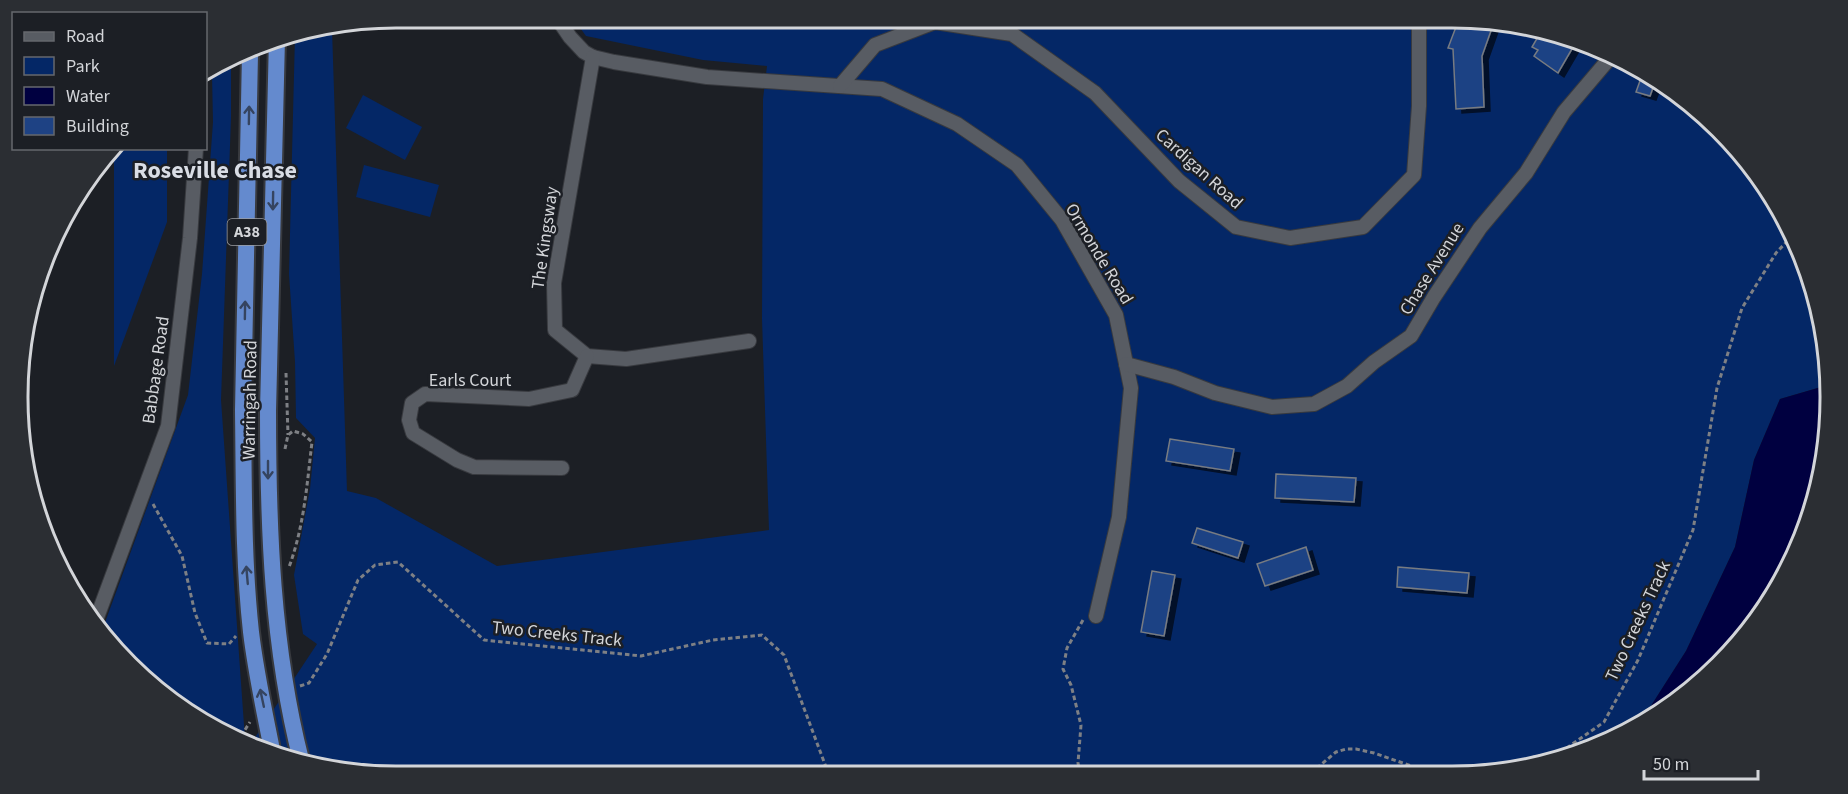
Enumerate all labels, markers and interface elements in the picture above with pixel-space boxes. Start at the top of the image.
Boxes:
legend [12,12,207,150]
text: Road [66,24,105,49]
text: Park [66,54,100,79]
text: Water [66,84,110,109]
one-way arrow [243,106,255,126]
text: Building [66,114,129,139]
street label: Cardigan Road [1150,123,1248,215]
district label: Roseville Chase [133,153,297,188]
street label: The Kingsway [525,184,565,291]
one-way arrow [267,191,279,211]
street label: Ormonde Road [1059,199,1139,309]
street label: Chase Avenue [1394,218,1470,320]
road number: A38 [228,219,266,245]
one-way arrow [240,301,251,321]
street label: Babbage Road [136,315,176,425]
street label: Warringah Road [236,340,264,460]
street label: Earls Court [429,368,511,393]
one-way arrow [262,459,274,479]
street label: Two Creeks Track [1599,557,1677,685]
one-way arrow [241,565,252,585]
street label: Two Creeks Track [491,615,623,653]
one-way arrow [256,688,267,708]
scale bar [1644,743,1758,781]
text: 50 m [1653,752,1689,777]

